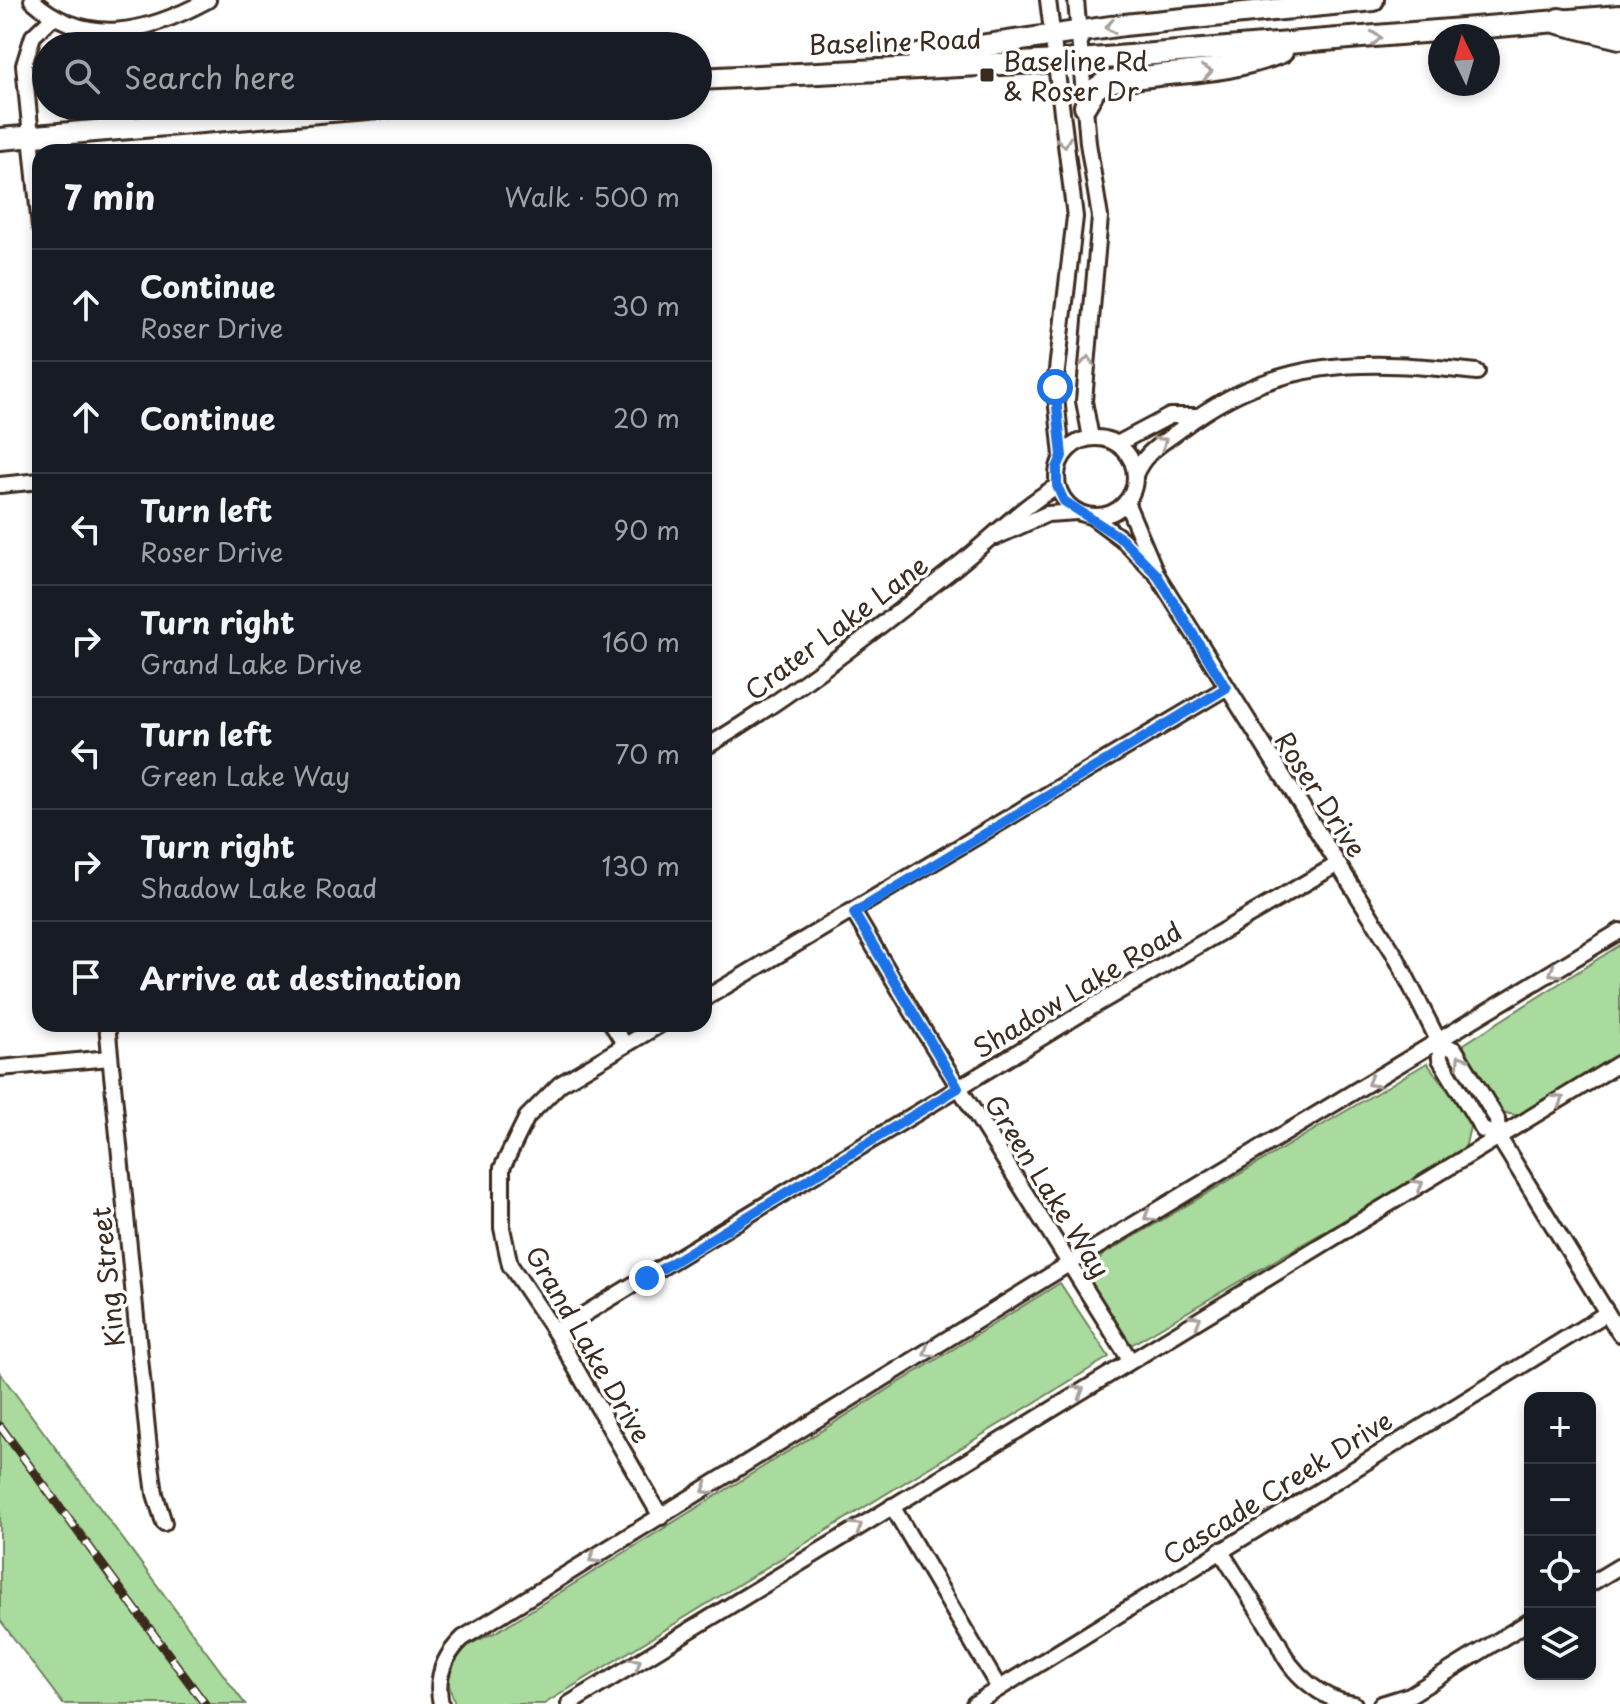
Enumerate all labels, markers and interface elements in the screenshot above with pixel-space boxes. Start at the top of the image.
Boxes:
street label: Baseline Road [808,18,982,64]
one-way arrow [1103,18,1117,35]
north arrow [1428,24,1500,96]
one-way arrow [1370,29,1383,46]
search box [32,32,712,120]
place label: Baseline Rd & Roser Dr [1003,41,1148,110]
icon: search [60,54,104,98]
text: Search here [124,54,296,99]
one-way arrow [1200,65,1214,82]
marker: Baseline Rd & Roser Dr [978,66,996,84]
one-way arrow [1056,136,1073,149]
text: 7 min [64,170,155,222]
text: Walk · 500 m [505,177,680,216]
text: Continue [140,263,275,308]
icon: ahead [64,283,108,327]
text: 30 m [612,286,680,325]
text: Roser Drive [140,308,283,347]
one-way arrow [1079,354,1096,367]
route start [1037,369,1073,405]
icon: ahead [64,395,108,439]
text: Continue [140,395,275,440]
text: 20 m [613,398,680,437]
one-way arrow [1153,438,1167,452]
text: Turn left [140,487,272,532]
icon: left [64,507,108,551]
text: 90 m [613,510,680,549]
text: Roser Drive [140,532,283,571]
street label: Crater Lake Lane [736,545,936,709]
text: Turn right [140,599,295,644]
icon: right [64,619,108,663]
text: 160 m [602,622,680,661]
text: Grand Lake Drive [140,644,362,683]
text: Turn left [140,711,272,756]
street label: Roser Drive [1266,723,1376,865]
icon: left [64,731,108,775]
text: 70 m [615,734,680,773]
text: Green Lake Way [140,756,350,795]
text: Turn right [140,823,295,868]
icon: right [64,843,108,887]
text: 130 m [601,846,680,885]
text: Shadow Lake Road [140,868,378,907]
street label: Shadow Lake Road [965,911,1189,1067]
icon: arrive [64,955,108,999]
text: Arrive at destination [140,955,462,1000]
one-way arrow [1548,963,1563,978]
one-way arrow [1456,1055,1471,1069]
one-way arrow [1366,1072,1381,1088]
street label: Green Lake Way [976,1087,1120,1285]
one-way arrow [1550,1094,1565,1109]
one-way arrow [1409,1179,1424,1194]
street label: King Street [80,1205,134,1349]
one-way arrow [1143,1206,1158,1222]
street label: Grand Lake Drive [517,1238,661,1450]
route end [629,1260,665,1296]
one-way arrow [1187,1314,1202,1330]
one-way arrow [922,1342,936,1357]
one-way arrow [1070,1386,1085,1401]
map controls [1524,1392,1596,1680]
button: + [1524,1392,1596,1464]
street label: Cascade Creek Drive [1155,1400,1399,1574]
button: − [1524,1464,1596,1536]
one-way arrow [701,1479,715,1494]
one-way arrow [848,1522,863,1537]
button: locate [1524,1536,1596,1608]
one-way arrow [588,1548,603,1563]
button: layers [1524,1608,1596,1680]
one-way arrow [627,1658,642,1673]

